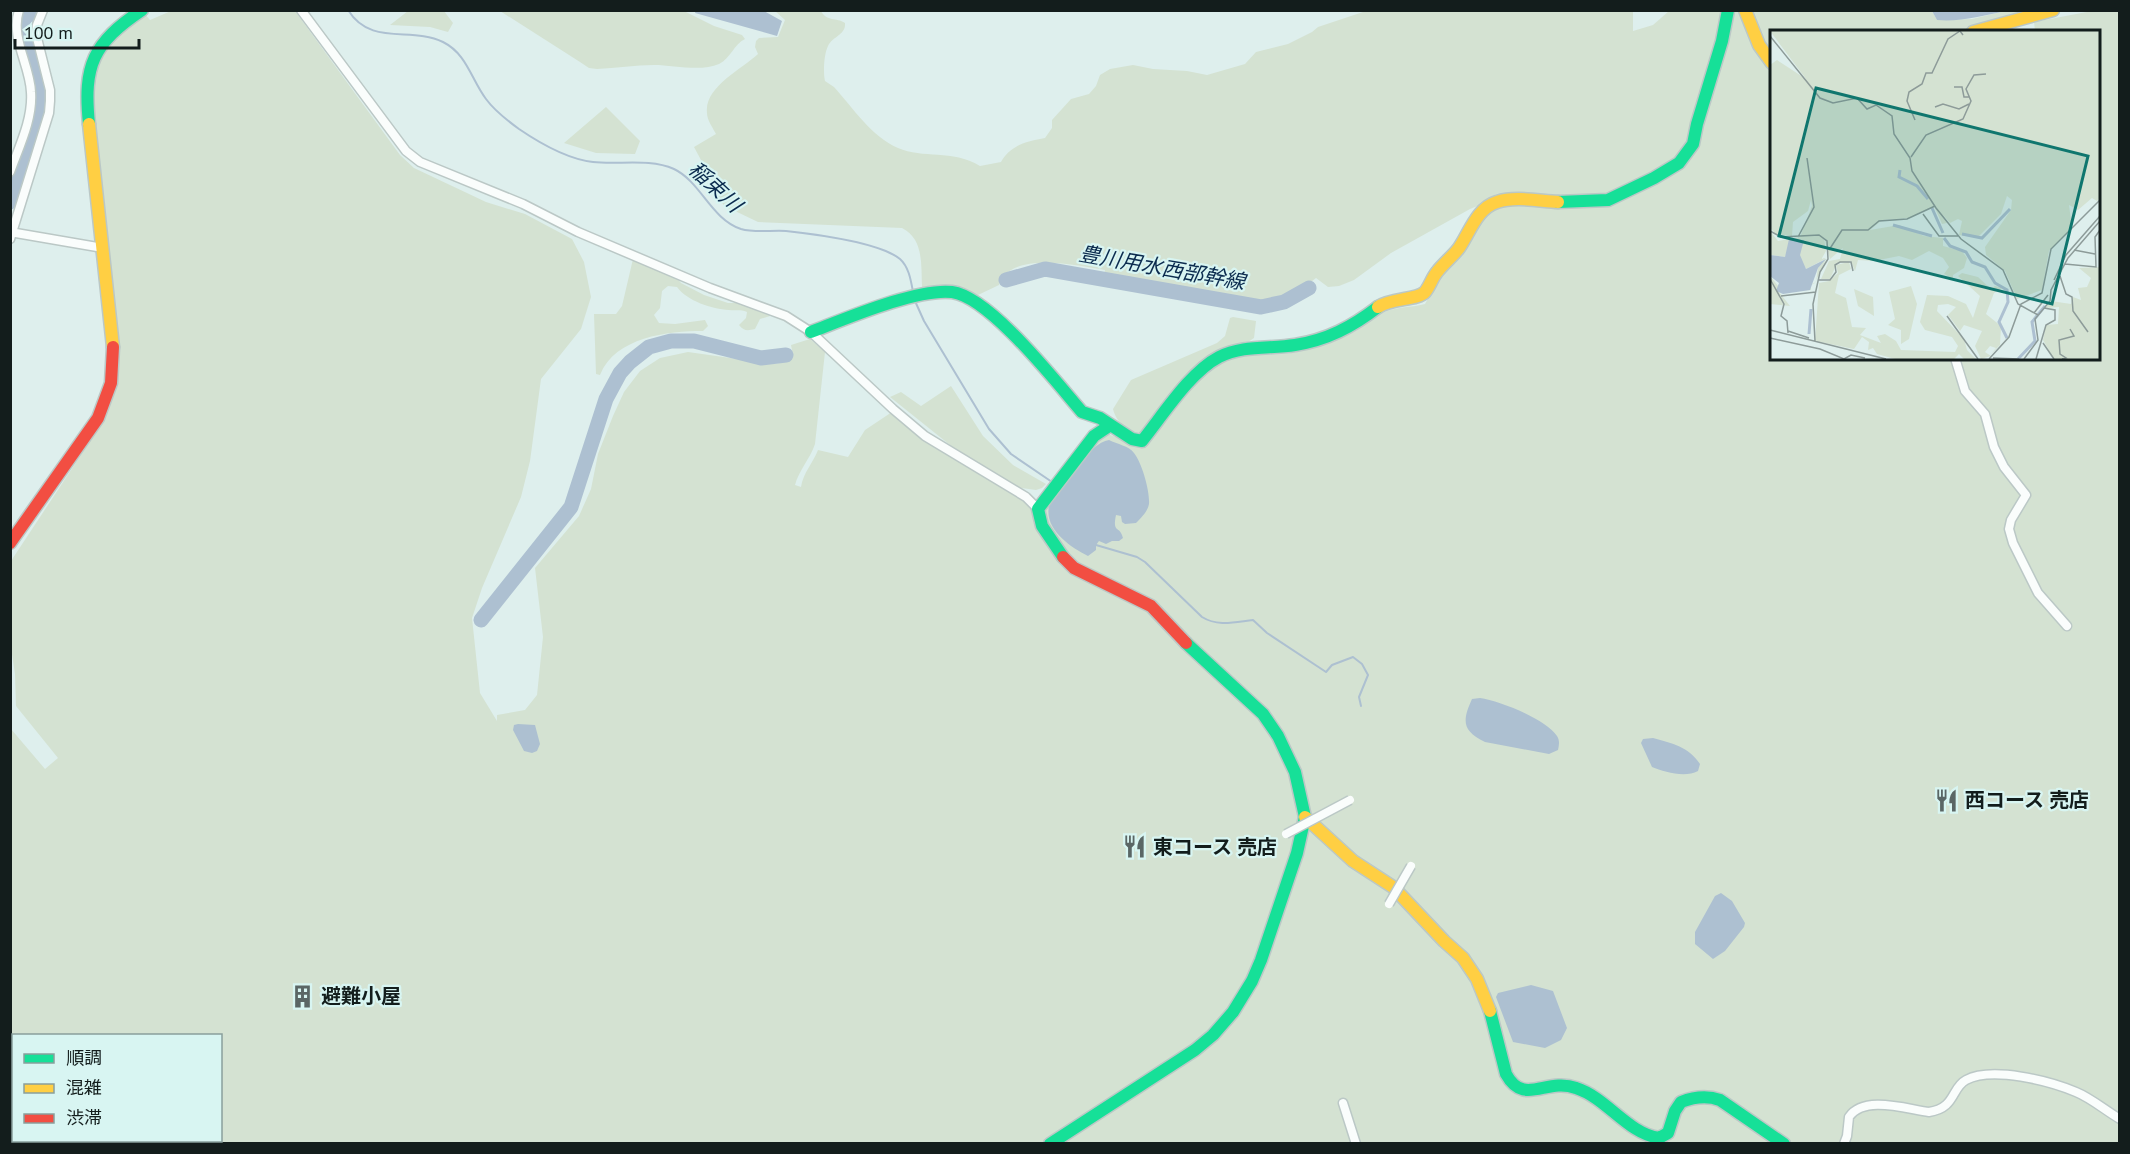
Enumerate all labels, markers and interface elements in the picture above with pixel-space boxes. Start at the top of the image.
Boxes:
scale bar [15,12,140,50]
text: 100 m [24,21,73,44]
inset map [1770,30,2100,360]
water label: 稲束川 [683,155,749,219]
water label: 豊川用水西部幹線 [1077,240,1250,296]
restaurant icon: 西コース 売店 [1934,787,1960,813]
place label: 西コース 売店 [1965,787,2089,813]
restaurant icon: 東コース 売店 [1122,834,1148,860]
place label: 東コース 売店 [1153,834,1277,860]
building icon: 避難小屋 [290,983,316,1009]
place label: 避難小屋 [321,983,401,1009]
legend [12,1034,222,1142]
text: 順調 [66,1046,102,1069]
text: 混雑 [66,1076,102,1099]
text: 渋滞 [66,1106,102,1129]

